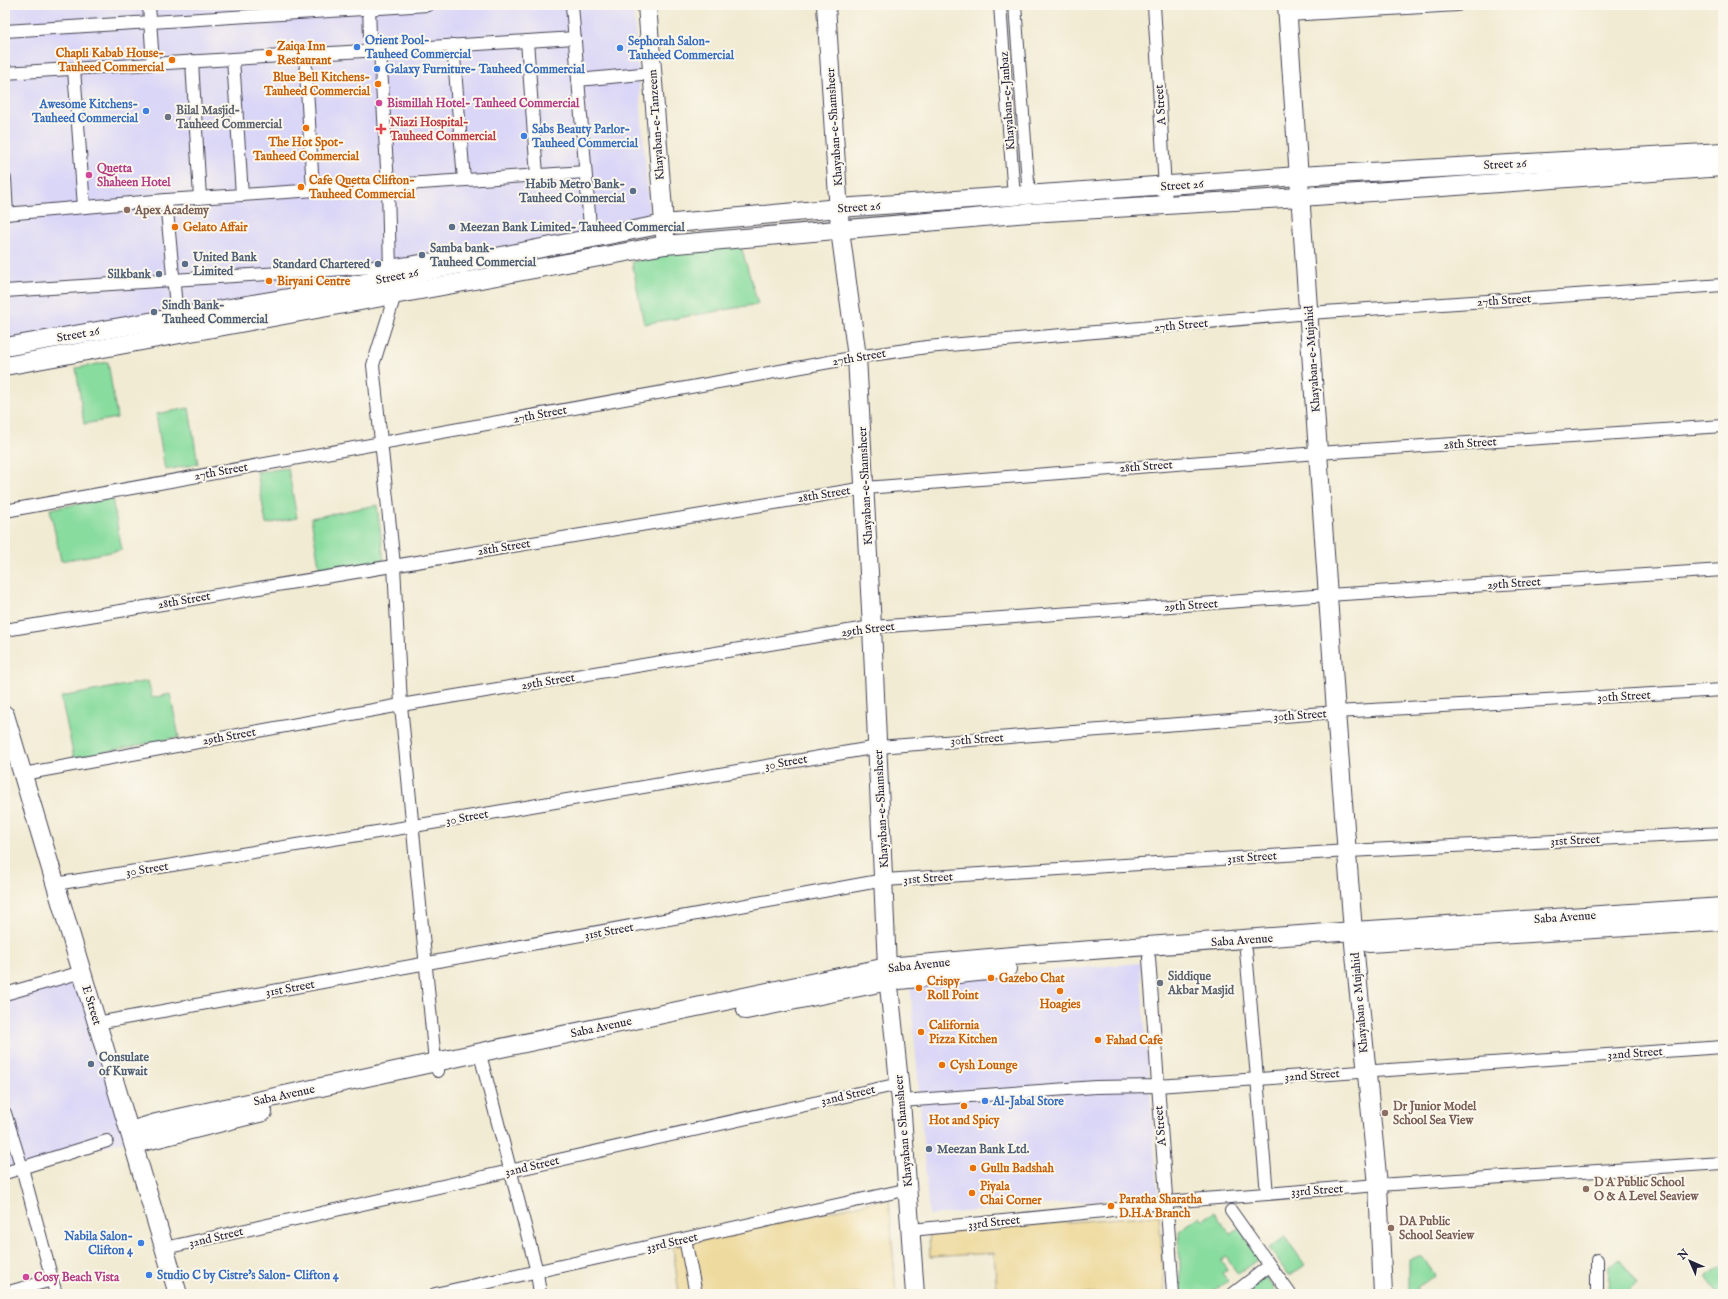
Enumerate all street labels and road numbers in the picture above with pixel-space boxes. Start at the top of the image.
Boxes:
street label: Khayaban-e-Janbaz [997,51,1019,151]
street label: Khayaban-e-Shamsheer [823,67,846,187]
street label: Khayaban-e-Tanzeem [645,69,668,181]
street label: A Street [1152,84,1169,127]
street label: Street 26 [1483,156,1528,173]
street label: Street 26 [1160,176,1205,194]
street label: Street 26 [837,198,882,216]
street label: Street 26 [374,265,421,288]
street label: 27th Street [1477,291,1532,310]
street label: Khayaban-e-Mujahid [1301,304,1324,413]
street label: 27th Street [1153,316,1209,335]
street label: Street 26 [56,323,102,346]
street label: 27th Street [831,346,887,369]
street label: 27th Street [512,402,568,427]
street label: Khayaban-e-Shamsheer [855,426,876,546]
street label: 28th Street [1443,434,1497,453]
street label: 28th Street [1119,457,1173,476]
street label: 27th Street [193,459,249,484]
street label: 28th Street [797,483,852,506]
street label: 28th Street [477,536,532,559]
street label: 29th Street [1487,574,1541,593]
street label: 28th Street [157,588,212,613]
street label: 29th Street [1164,596,1218,615]
street label: 29th Street [840,619,896,640]
street label: 29th Street [520,670,576,693]
street label: 30th Street [1597,688,1651,705]
street label: 30th Street [1273,706,1327,725]
street label: 29th Street [201,724,257,749]
street label: 30th Street [950,730,1004,749]
street label: Khayaban-e-Shamsheer [871,749,892,869]
street label: 30 Street [764,751,808,774]
street label: 30 Street [445,806,489,829]
street label: 31st Street [1550,832,1600,849]
street label: 31st Street [1227,848,1277,867]
street label: 30 Street [125,859,169,880]
street label: 31st Street [903,869,953,888]
street label: Saba Avenue [1533,908,1597,927]
street label: 31st Street [583,920,635,943]
street label: Saba Avenue [1210,931,1274,950]
street label: Khayaban e Mujahid [1348,951,1371,1054]
street label: Saba Avenue [887,955,951,976]
street label: 31st Street [264,977,316,1000]
street label: E Street [78,983,105,1027]
street label: Saba Avenue [569,1014,634,1041]
street label: 32nd Street [1607,1044,1663,1063]
street label: 32nd Street [1284,1066,1340,1085]
street label: Khayaban e Shamsheer [891,1074,916,1188]
street label: Saba Avenue [252,1082,317,1109]
street label: 32nd Street [819,1082,877,1109]
street label: A Street [1151,1105,1170,1148]
street label: 32nd Street [503,1153,561,1180]
street label: 33rd Street [1290,1181,1344,1200]
street label: 33rd Street [967,1212,1021,1233]
street label: 32nd Street [187,1224,245,1251]
street label: 33rd Street [645,1229,699,1256]

